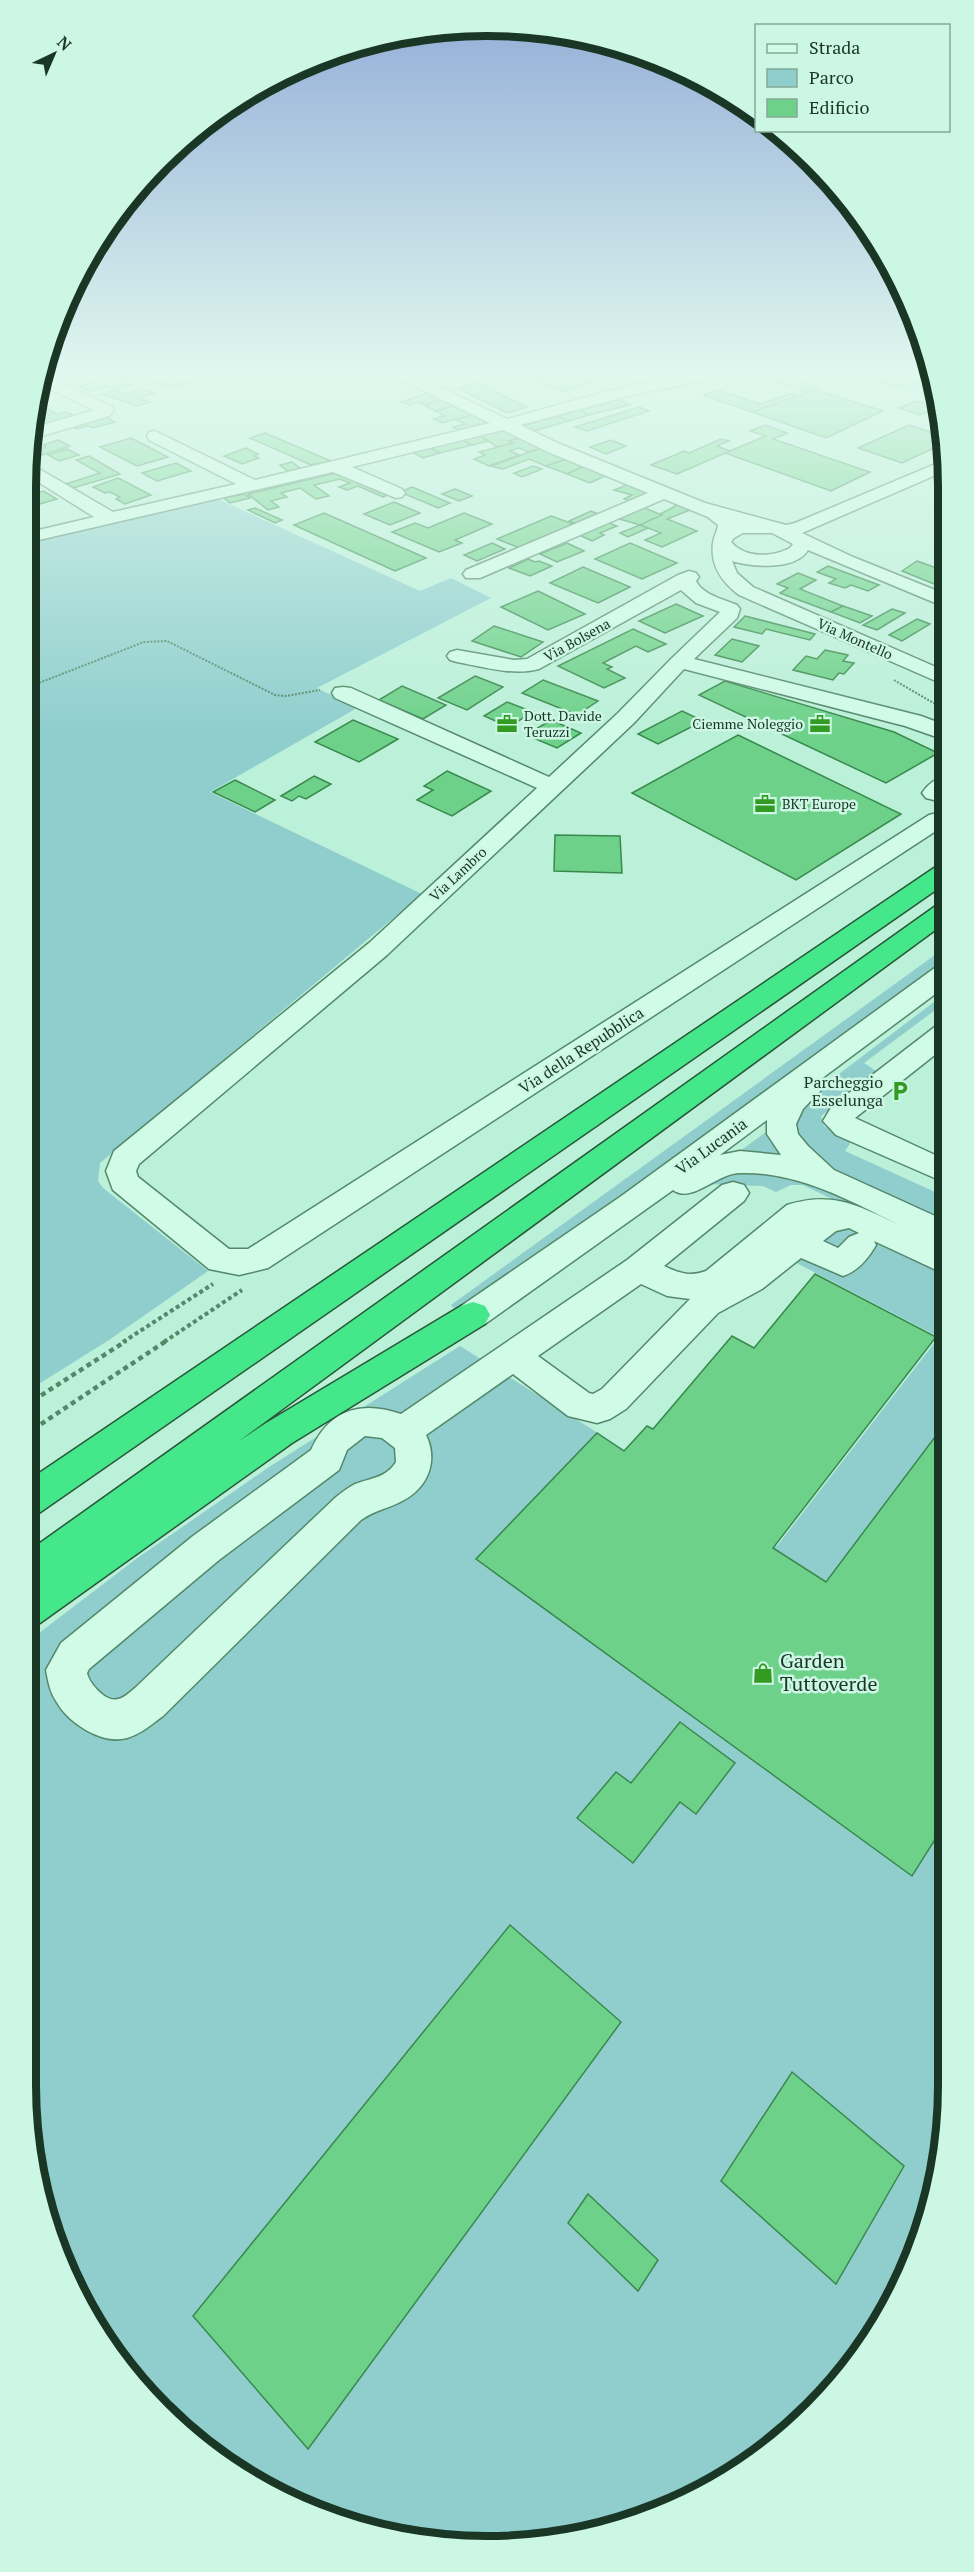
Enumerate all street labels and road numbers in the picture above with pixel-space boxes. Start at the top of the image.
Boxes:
street label: Via Bolsena [540,613,613,666]
street label: Via Montello [814,613,896,664]
street label: Via Lambro [425,842,491,905]
street label: Via della Repubblica [514,1001,648,1099]
street label: Via Lucania [671,1113,751,1179]

